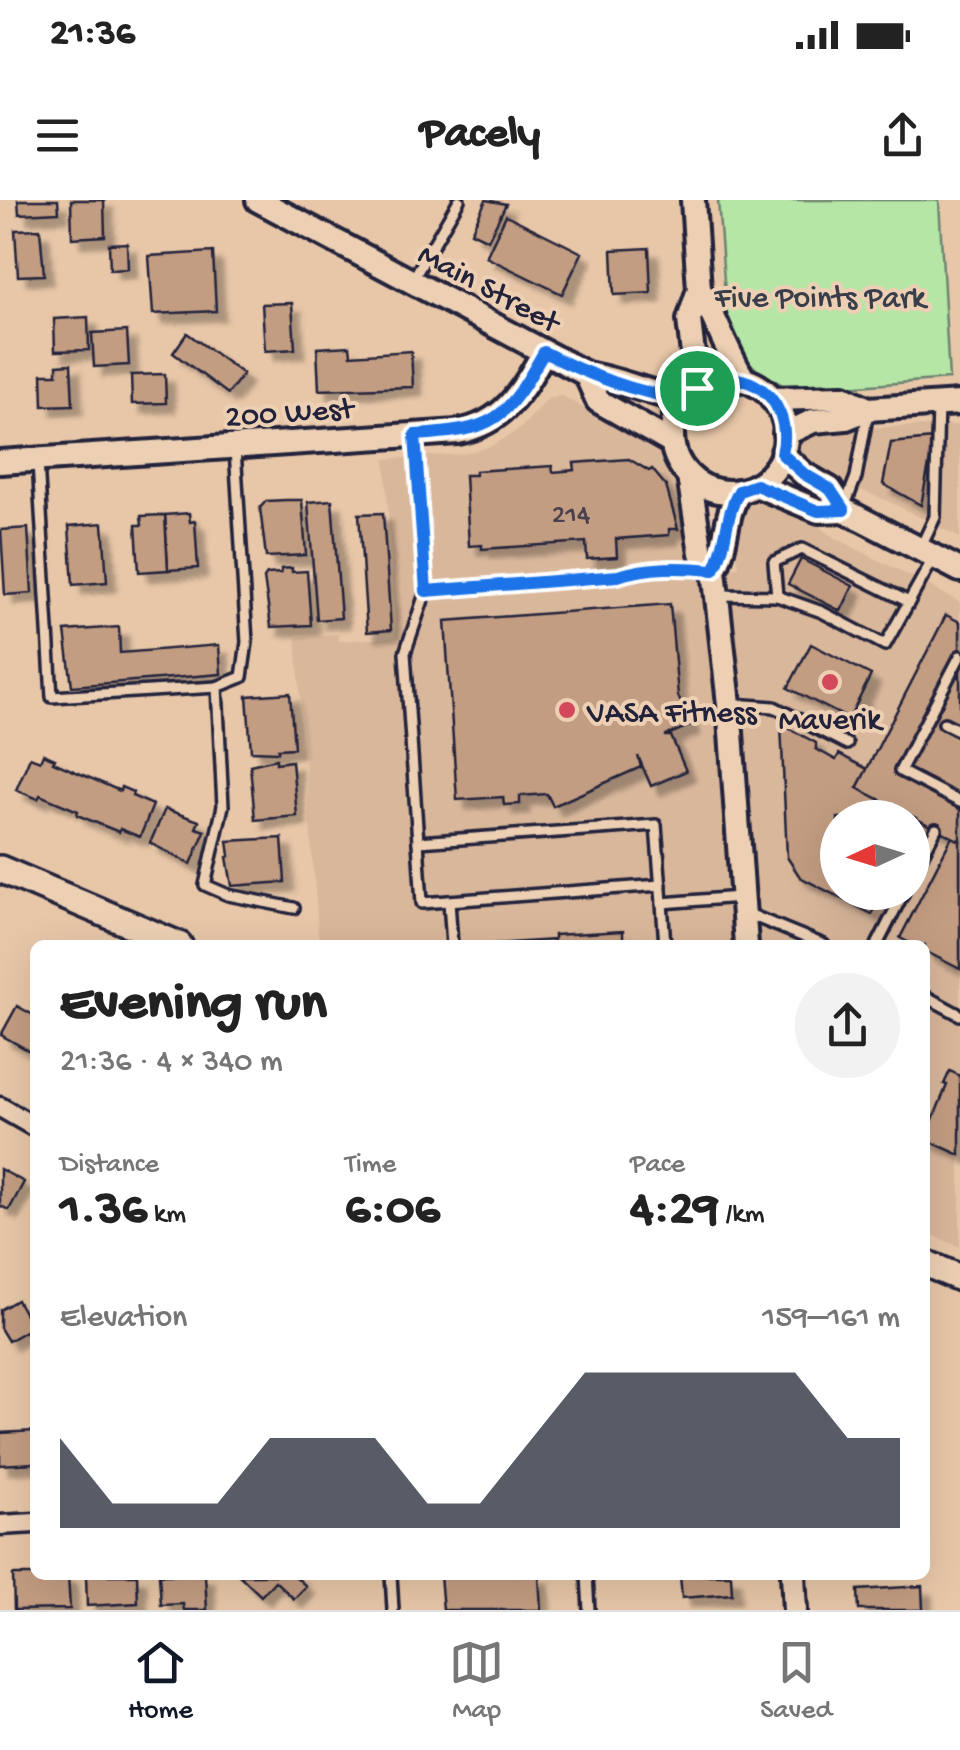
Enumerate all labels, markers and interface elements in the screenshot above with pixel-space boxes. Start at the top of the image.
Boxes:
text: 21:36 [50,13,135,57]
icon: menu [30,108,85,163]
icon: share [875,108,930,163]
text: Pacely [420,109,540,162]
street label: Main Street [410,237,568,345]
park label: Five Points Park [713,281,928,319]
pin [655,346,740,431]
icon: arrive [670,361,725,416]
street label: 200 West [224,391,358,438]
house number: 214 [552,500,590,533]
marker: Maverik [819,671,841,693]
place label: VASA Fitness [586,696,758,734]
marker: VASA Fitness [556,699,578,721]
place label: Maverik [778,703,884,741]
north arrow [820,800,930,910]
map controls [820,800,930,910]
button: share [795,973,900,1078]
text: Evening run [60,974,327,1038]
text: 21:36 · 4 × 340 m [60,1044,283,1082]
text: Distance [60,1149,159,1182]
text: Time [345,1149,396,1182]
text: Pace [630,1149,685,1182]
text: 1.36 [60,1182,147,1241]
text: 6:06 [345,1182,440,1241]
text: 4:29 [630,1182,719,1241]
text: km [147,1199,186,1232]
text: /km [719,1199,765,1232]
text: Elevation [60,1300,187,1338]
text: 159–161 m [762,1300,900,1338]
tab: Home [128,1635,193,1728]
tab: Map [449,1635,504,1728]
tab: Saved [760,1635,832,1728]

